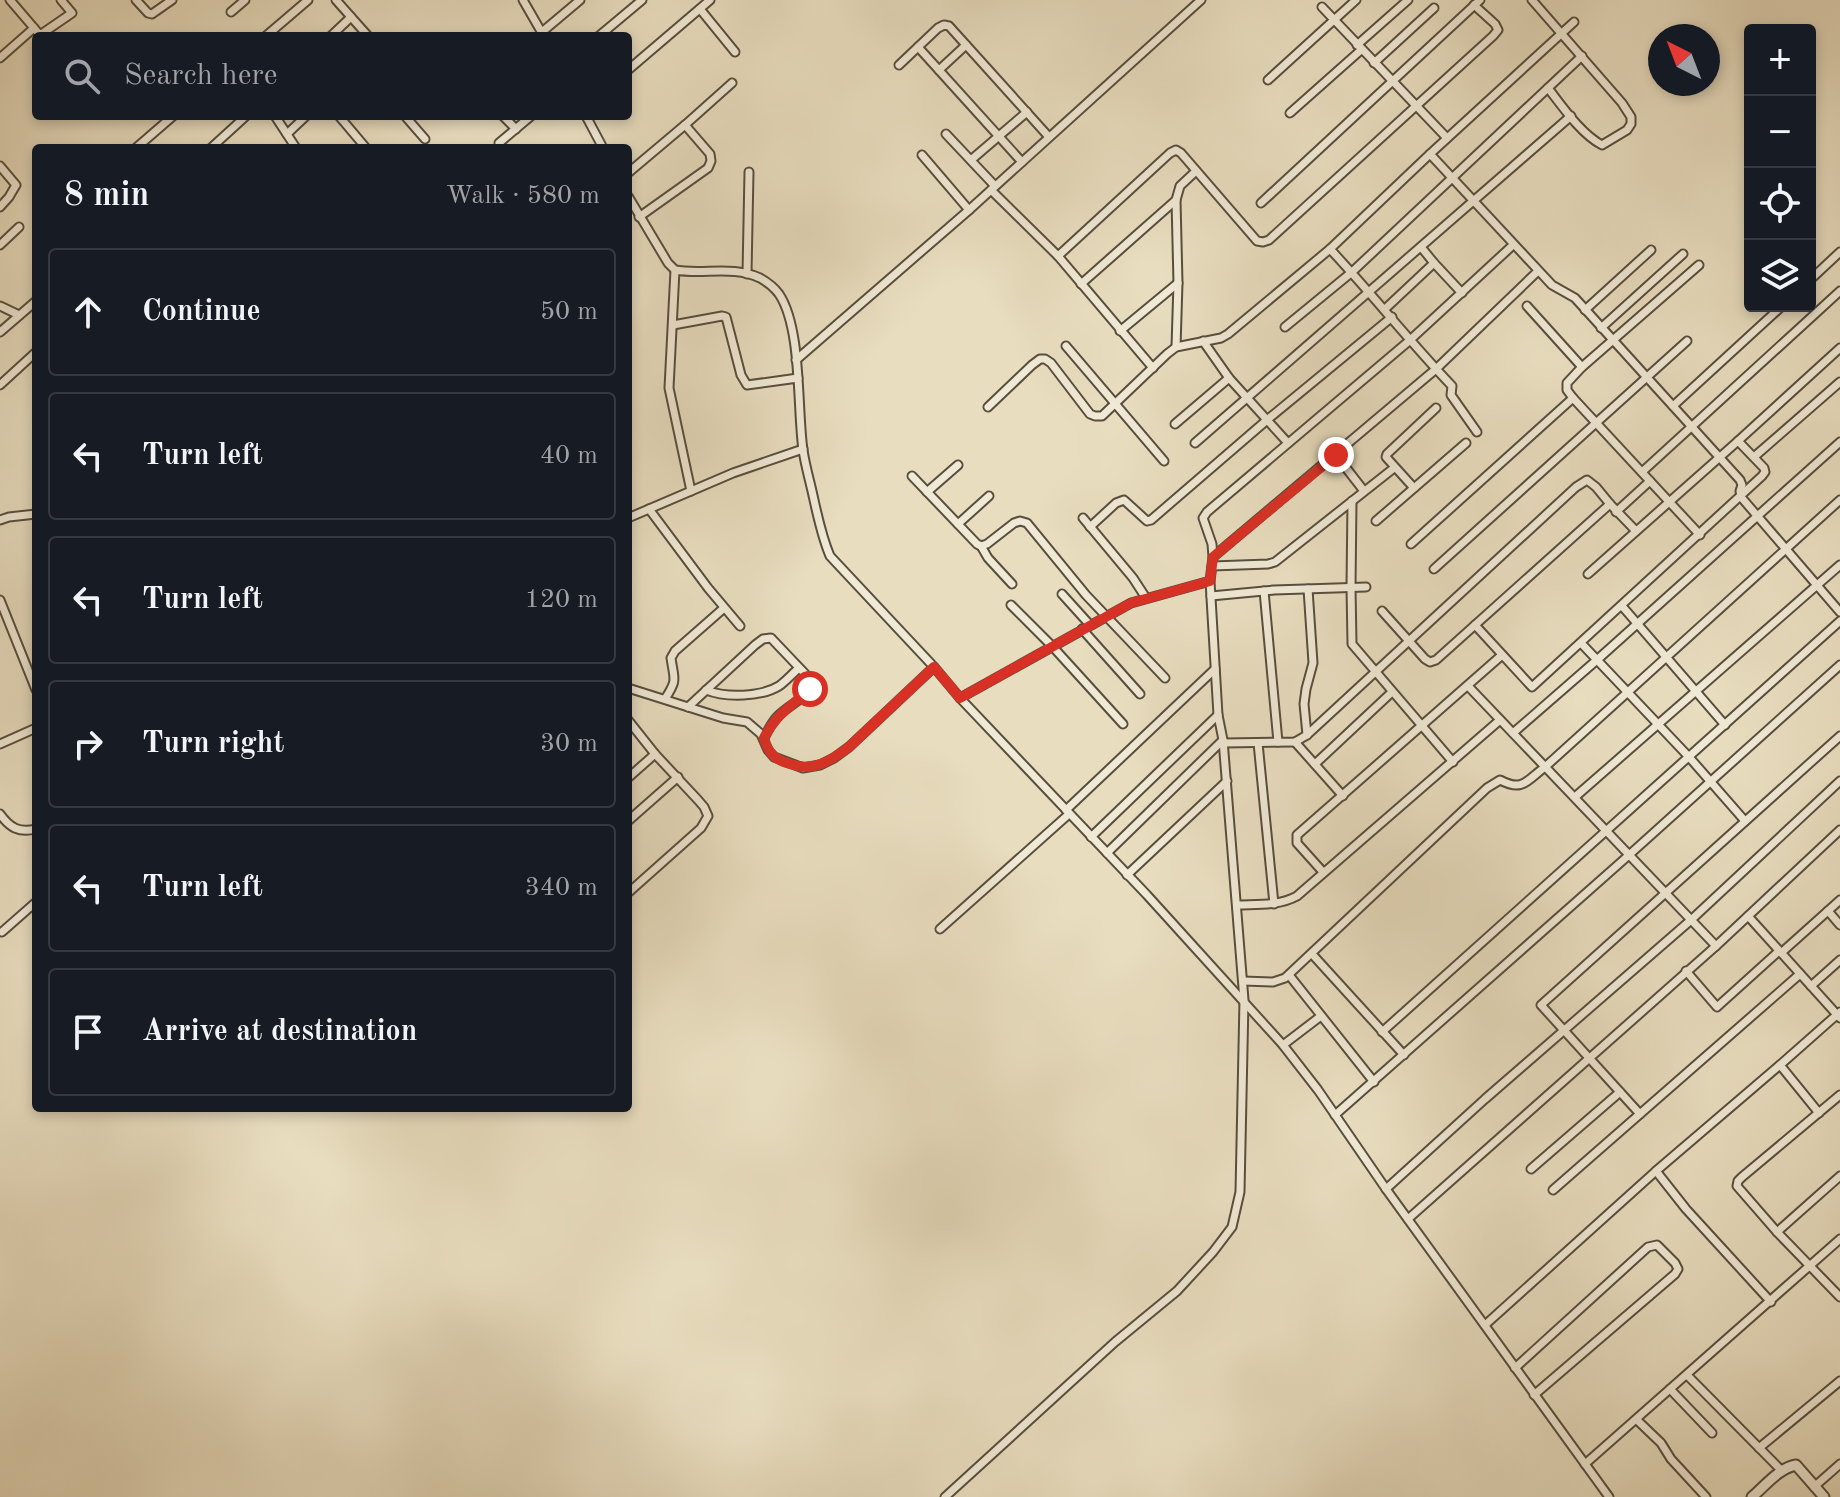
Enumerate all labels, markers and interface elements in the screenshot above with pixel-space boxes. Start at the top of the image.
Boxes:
north arrow [1648,24,1720,96]
map controls [1744,24,1816,312]
button: + [1744,24,1816,96]
search box [32,32,632,120]
icon: search [60,54,104,98]
text: Search here [124,61,278,91]
button: − [1744,96,1816,168]
button: locate [1744,168,1816,240]
text: 8 min [64,179,149,213]
text: Walk · 580 m [446,183,600,209]
button: layers [1744,240,1816,312]
icon: ahead [66,290,110,334]
text: Continue [142,297,261,327]
text: 50 m [540,299,598,325]
icon: left [66,434,110,478]
route end [1318,437,1354,473]
text: Turn left [142,441,263,471]
text: 40 m [540,443,598,469]
icon: left [66,578,110,622]
text: Turn left [142,585,263,615]
text: 120 m [525,587,598,613]
route start [792,671,828,707]
icon: right [66,722,110,766]
text: Turn right [142,729,284,759]
text: 30 m [540,731,598,757]
icon: left [66,866,110,910]
text: Turn left [142,873,263,903]
text: 340 m [525,875,598,901]
icon: arrive [66,1010,110,1054]
text: Arrive at destination [142,1017,417,1047]

